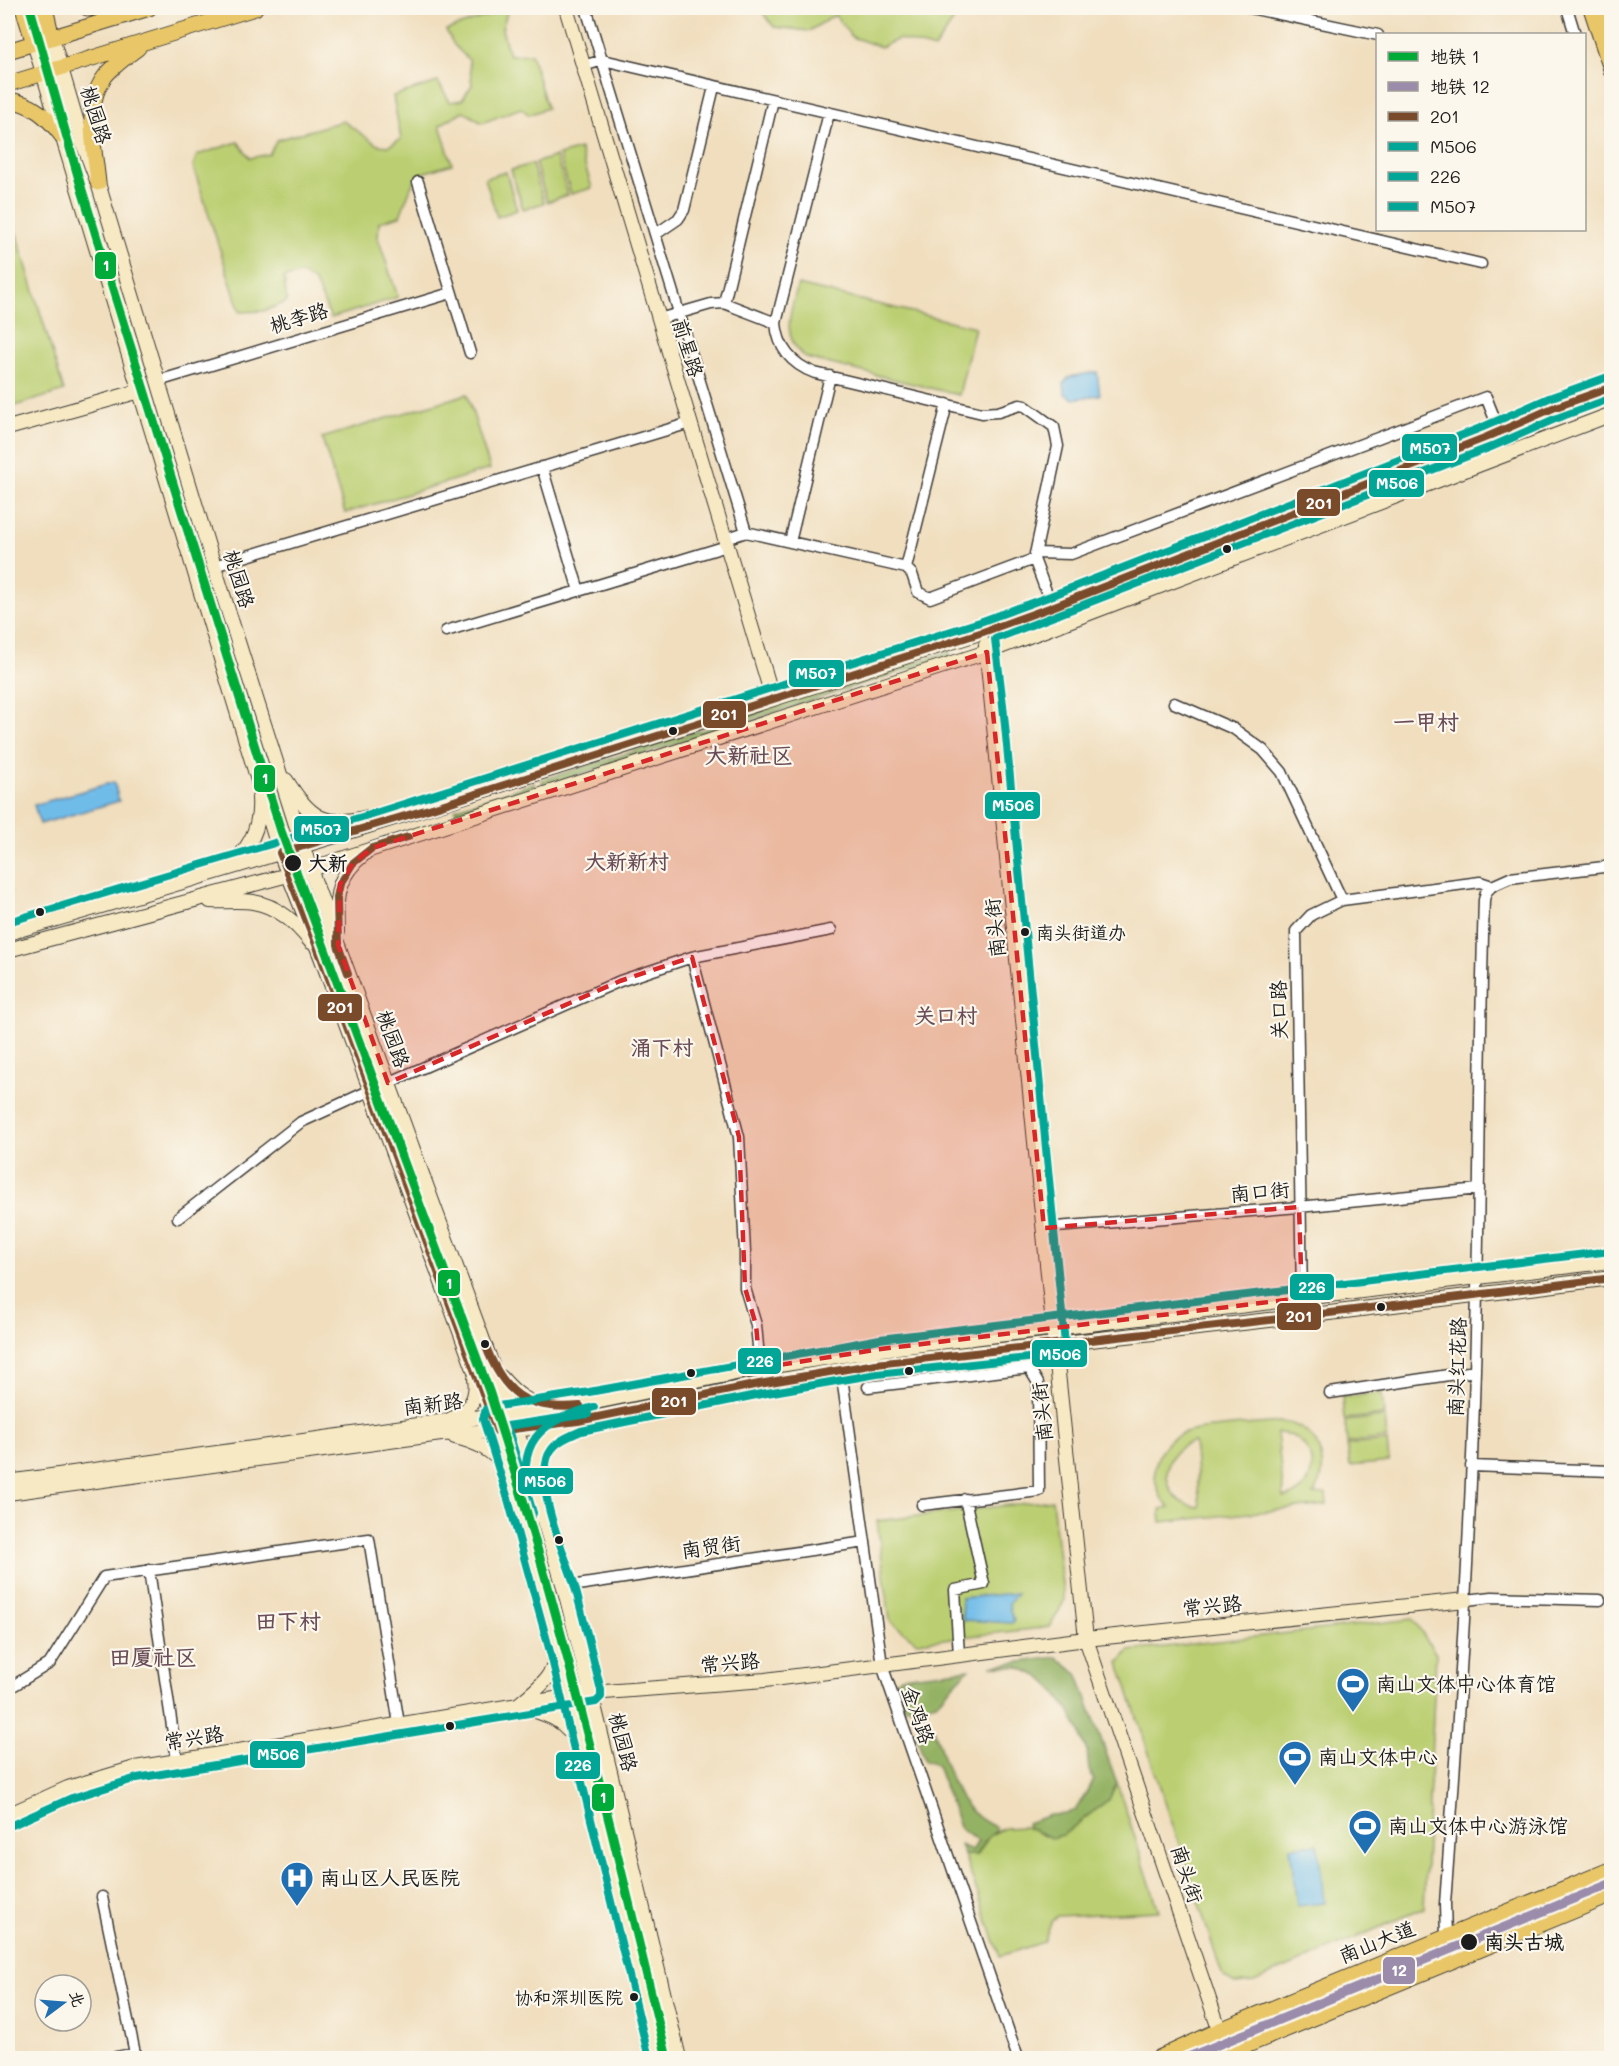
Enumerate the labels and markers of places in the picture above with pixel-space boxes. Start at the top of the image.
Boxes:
unlabelled marker [1221,543,1233,555]
unlabelled marker [667,725,679,737]
place label: 大新 [308,849,348,875]
marker: 大新 [283,853,303,873]
unlabelled marker [34,906,46,918]
place label: 南头街道办 [1036,920,1126,944]
marker: 南头街道办 [1019,926,1031,938]
unlabelled marker [1375,1301,1387,1313]
unlabelled marker [479,1338,491,1350]
unlabelled marker [903,1365,915,1377]
unlabelled marker [685,1367,697,1379]
unlabelled marker [553,1534,565,1546]
sports icon: 南山文体中心体育馆 [1335,1666,1371,1713]
place label: 南山文体中心体育馆 [1376,1670,1556,1696]
unlabelled marker [444,1720,456,1732]
sports icon: 南山文体中心 [1277,1739,1313,1786]
place label: 南山文体中心 [1318,1743,1438,1769]
sports icon: 南山文体中心游泳馆 [1347,1808,1383,1855]
place label: 南山文体中心游泳馆 [1388,1812,1568,1838]
hospital icon: 南山区人民医院 [279,1860,315,1907]
place label: 南山区人民医院 [320,1864,460,1890]
place label: 南头古城 [1484,1928,1564,1954]
marker: 南头古城 [1459,1932,1479,1952]
place label: 协和深圳医院 [515,1985,623,2009]
marker: 协和深圳医院 [628,1991,640,2003]

